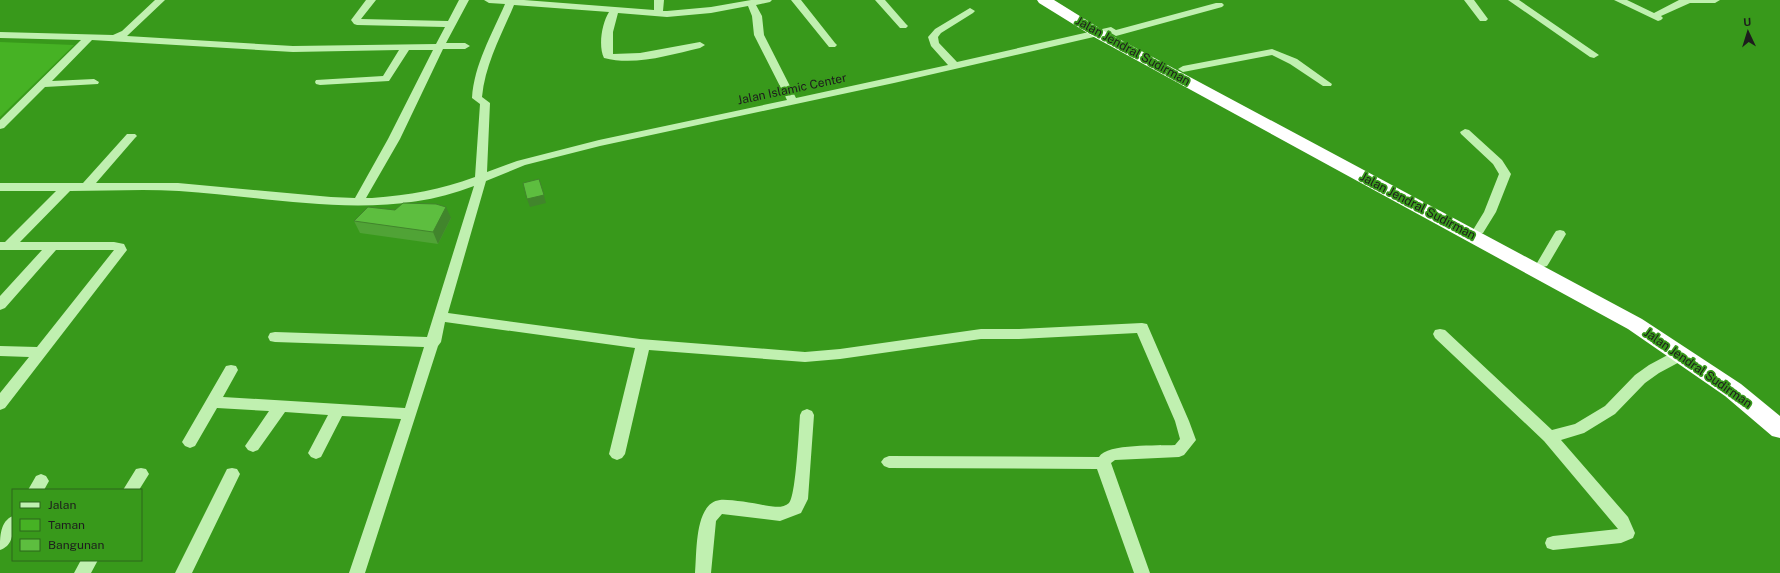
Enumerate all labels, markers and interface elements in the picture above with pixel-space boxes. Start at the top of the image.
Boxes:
north arrow [1728,12,1768,52]
street label: Jalan Jendral Sudirman [1073,14,1193,88]
text: U [1743,16,1752,28]
street label: Jalan Islamic Center [736,71,848,107]
street label: Jalan Jendral Sudirman [1358,170,1478,242]
street label: Jalan Jendral Sudirman [1641,325,1755,411]
legend [12,489,142,561]
text: Jalan [48,498,77,512]
text: Taman [48,518,85,532]
text: Bangunan [48,538,104,552]

